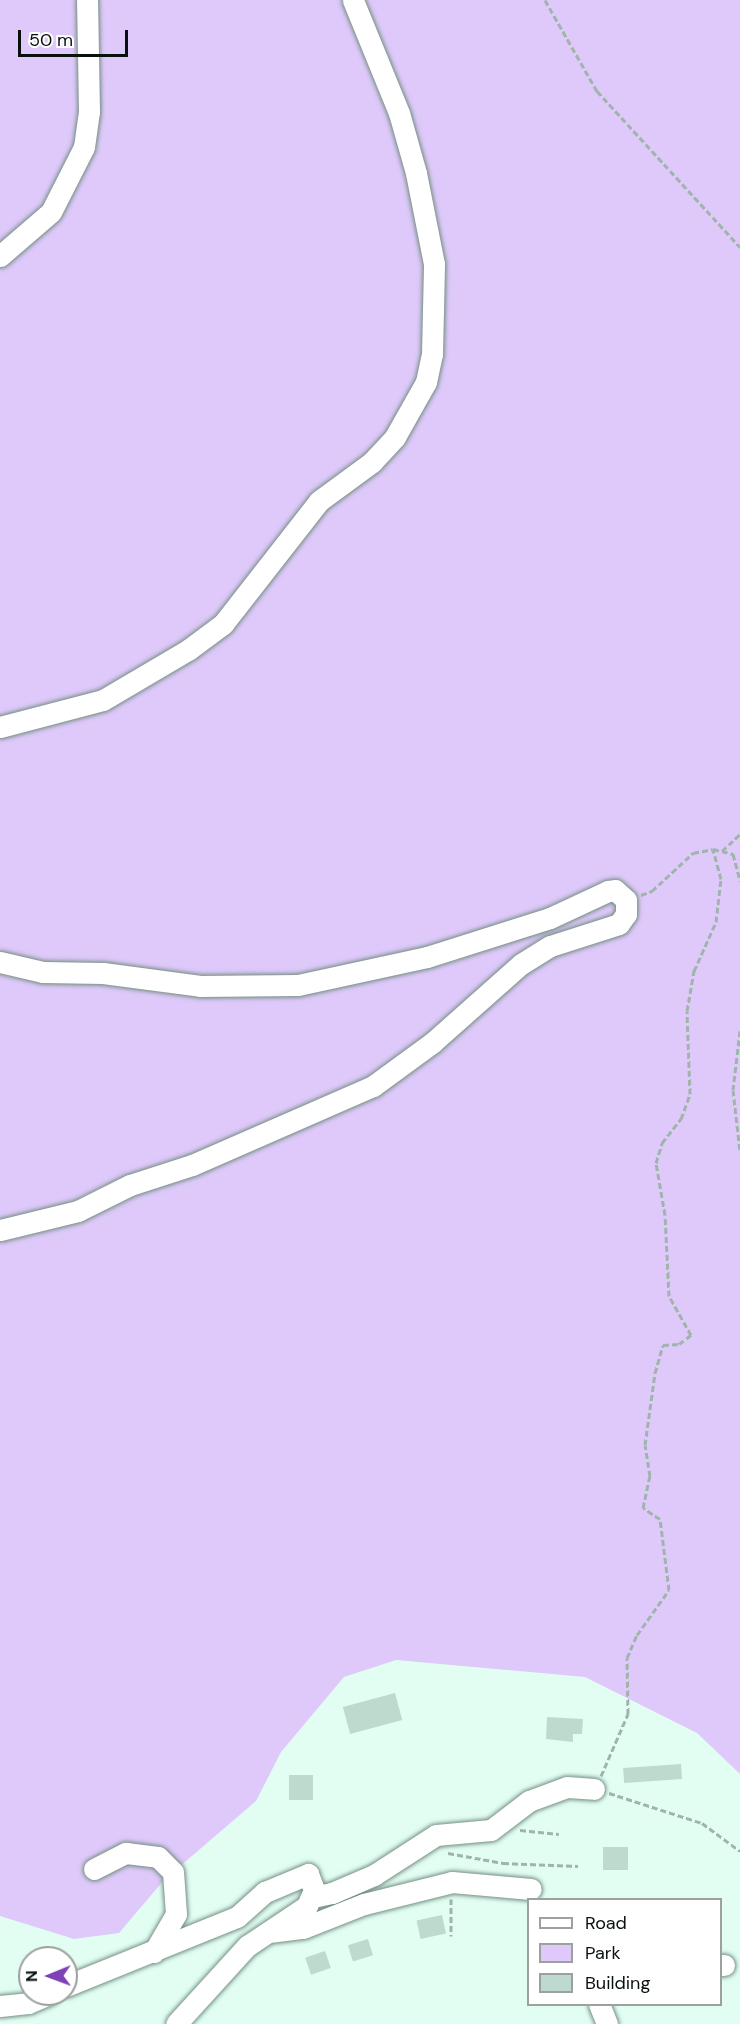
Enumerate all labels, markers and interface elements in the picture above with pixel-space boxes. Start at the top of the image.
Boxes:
scale bar [21,18,130,56]
text: 50 m [29,28,73,52]
legend [527,1898,722,2006]
text: Road [585,1911,627,1935]
text: Park [585,1941,621,1965]
north arrow [18,1946,78,2006]
text: N [21,1970,42,1982]
text: Building [585,1971,650,1995]

